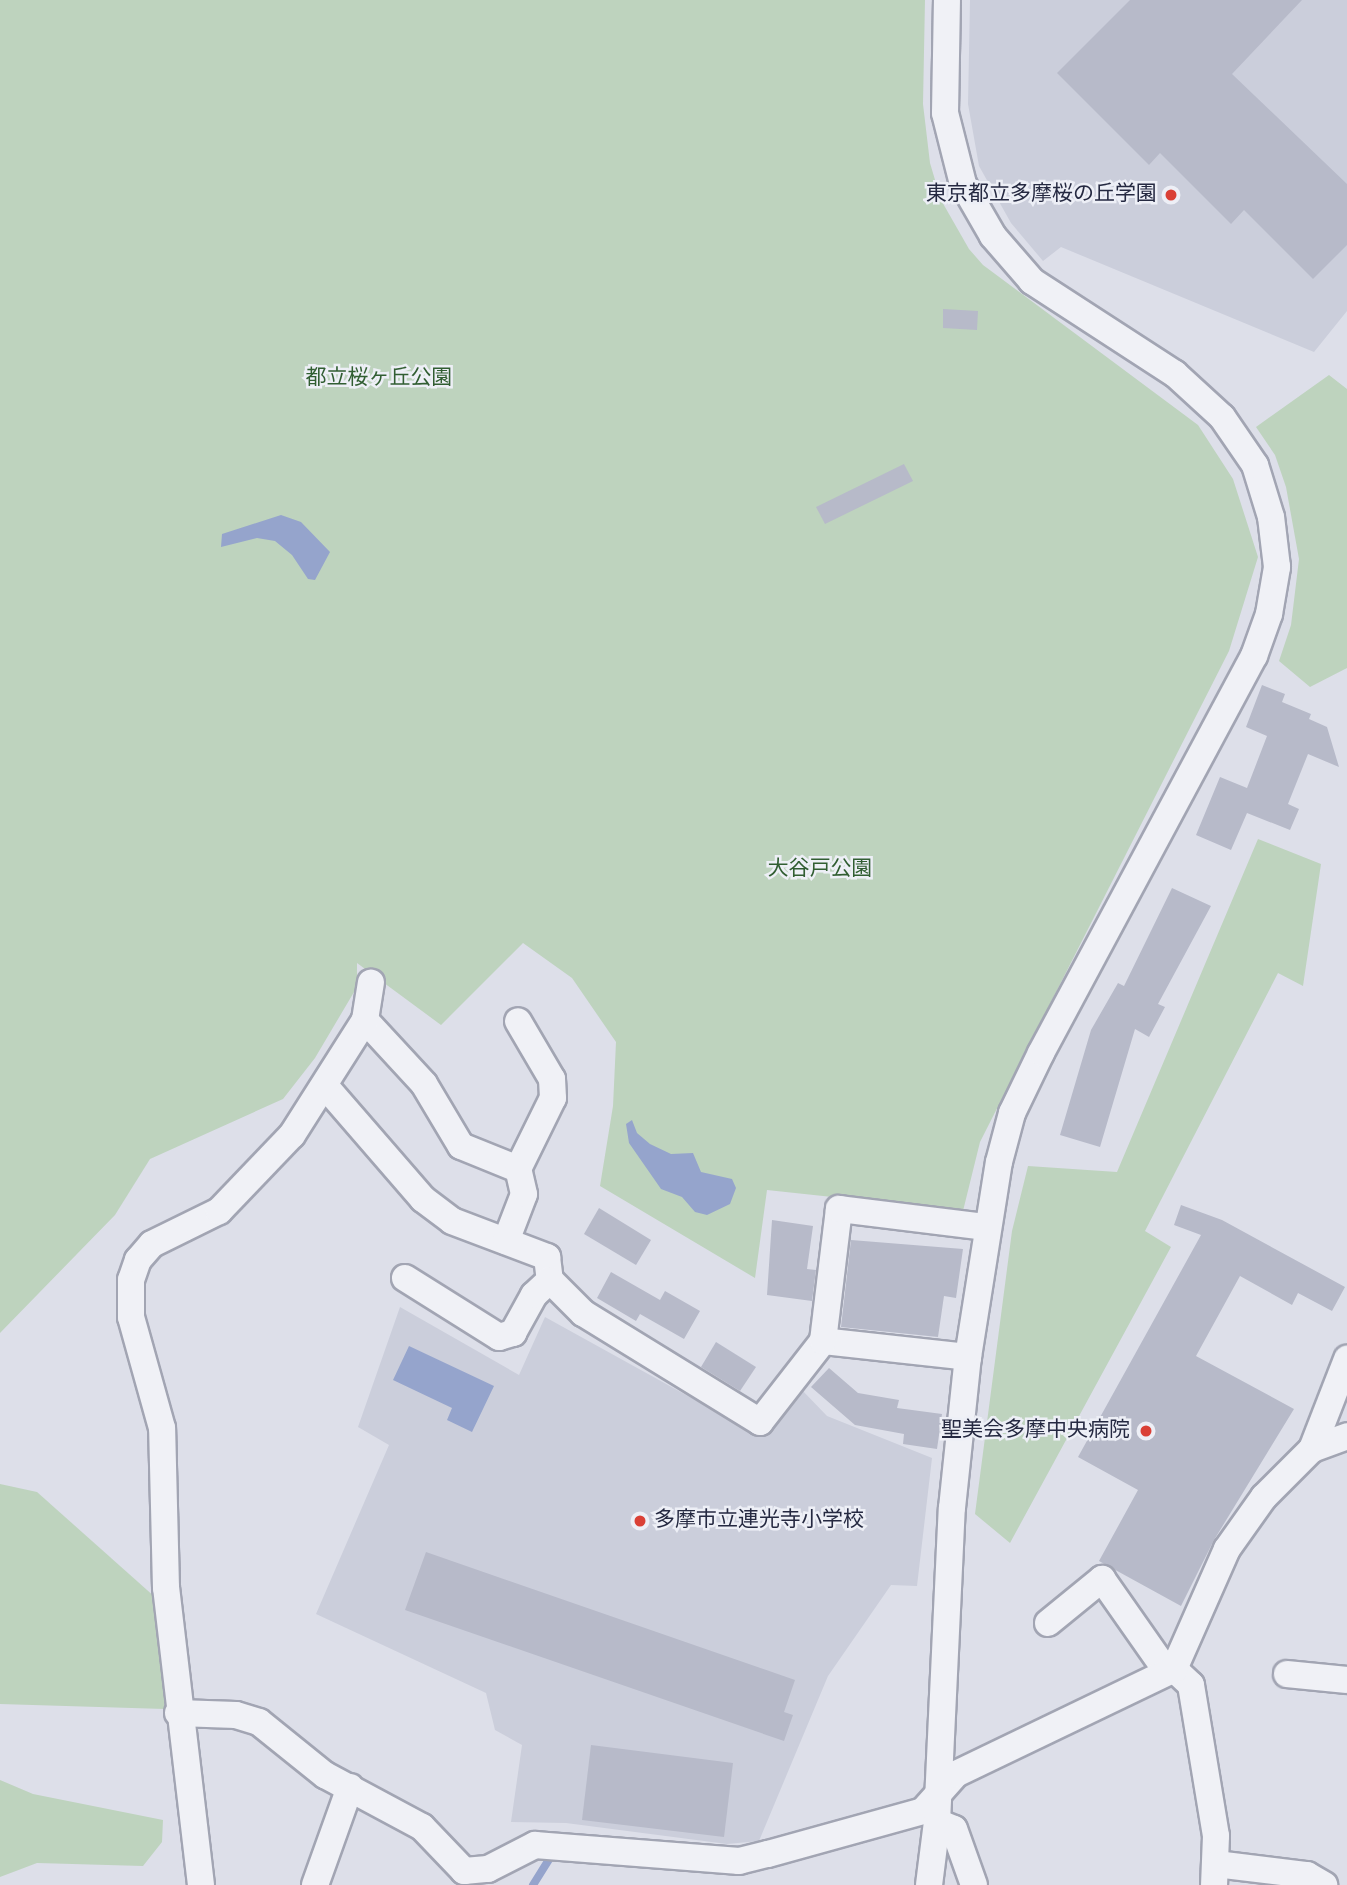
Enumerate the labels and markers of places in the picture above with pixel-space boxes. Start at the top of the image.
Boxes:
place label: 東京都立多摩桜の丘学園 [926,182,1157,208]
marker: 東京都立多摩桜の丘学園 [1163,187,1179,203]
place label: 聖美会多摩中央病院 [941,1418,1130,1444]
marker: 聖美会多摩中央病院 [1136,1421,1156,1441]
place label: 多摩市立連光寺小学校 [654,1508,864,1534]
marker: 多摩市立連光寺小学校 [632,1513,648,1529]

